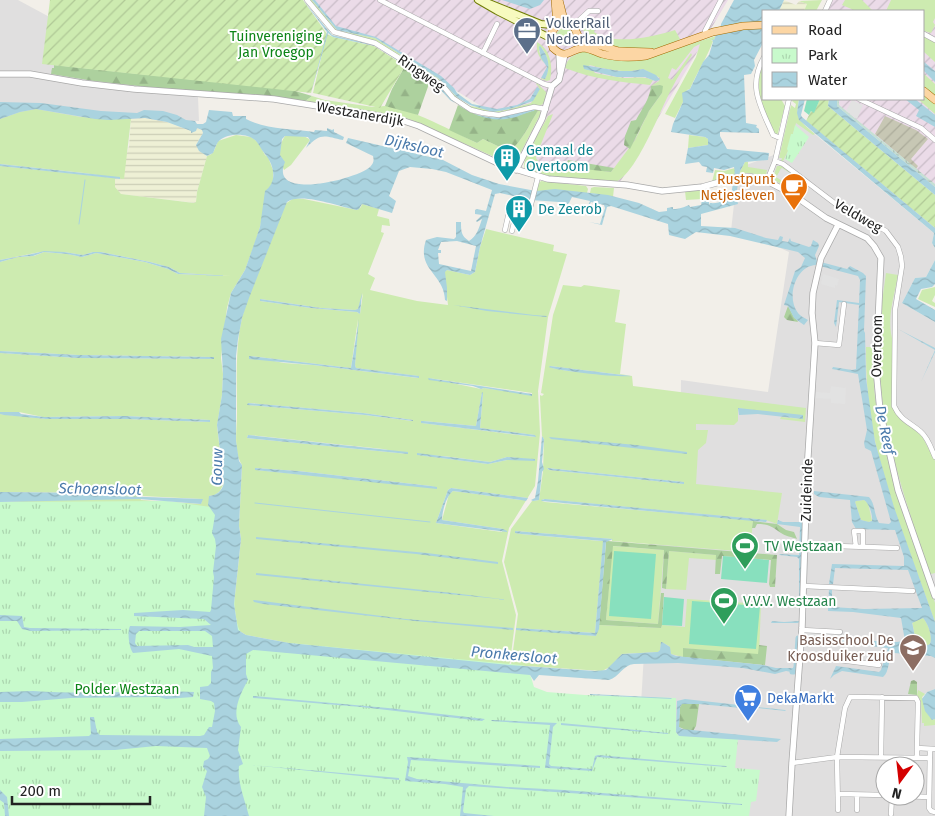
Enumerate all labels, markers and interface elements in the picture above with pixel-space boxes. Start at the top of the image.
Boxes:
legend [762,10,925,100]
place label: VolkerRail Nederland [546,15,613,48]
office icon: VolkerRail Nederland [512,16,542,55]
text: Road [808,21,843,39]
park label: Tuinvereniging Jan Vroegop [230,28,323,61]
text: Park [808,46,838,64]
street label: Ringweg [394,51,448,96]
text: Water [808,71,847,89]
street label: Westzanerdijk [315,98,406,130]
water label: Dijksloot [383,130,446,162]
place label: Gemaal de Overtoom [526,142,593,175]
building icon: Gemaal de Overtoom [492,143,522,182]
place label: Rustpunt Netjesleven [700,171,776,204]
cafe icon: Rustpunt Netjesleven [779,172,809,211]
building icon: De Zeerob [504,194,534,233]
street label: Veldweg [831,196,886,237]
place label: De Zeerob [538,201,602,218]
street label: Overtoom [868,314,886,378]
water label: De Reef [871,403,899,459]
water label: Gouw [208,448,226,486]
street label: Zuideinde [797,458,817,522]
water label: Schoensloot [57,479,142,499]
sports icon: TV Westzaan [730,531,760,570]
place label: TV Westzaan [764,538,843,555]
sports icon: V.V.V. Westzaan [709,586,739,625]
place label: V.V.V. Westzaan [743,593,837,610]
place label: Basisschool De Kroosduiker zuid [787,632,894,665]
school or university icon: Basisschool De Kroosduiker zuid [898,633,928,672]
water label: Pronkersloot [470,642,558,668]
park label: Polder Westzaan [75,681,179,698]
supermarket icon: DekaMarkt [733,683,763,722]
place label: DekaMarkt [767,690,835,707]
north arrow [875,756,925,806]
scale bar [12,774,150,806]
text: 200 m [20,782,61,800]
text: N [890,784,903,802]

